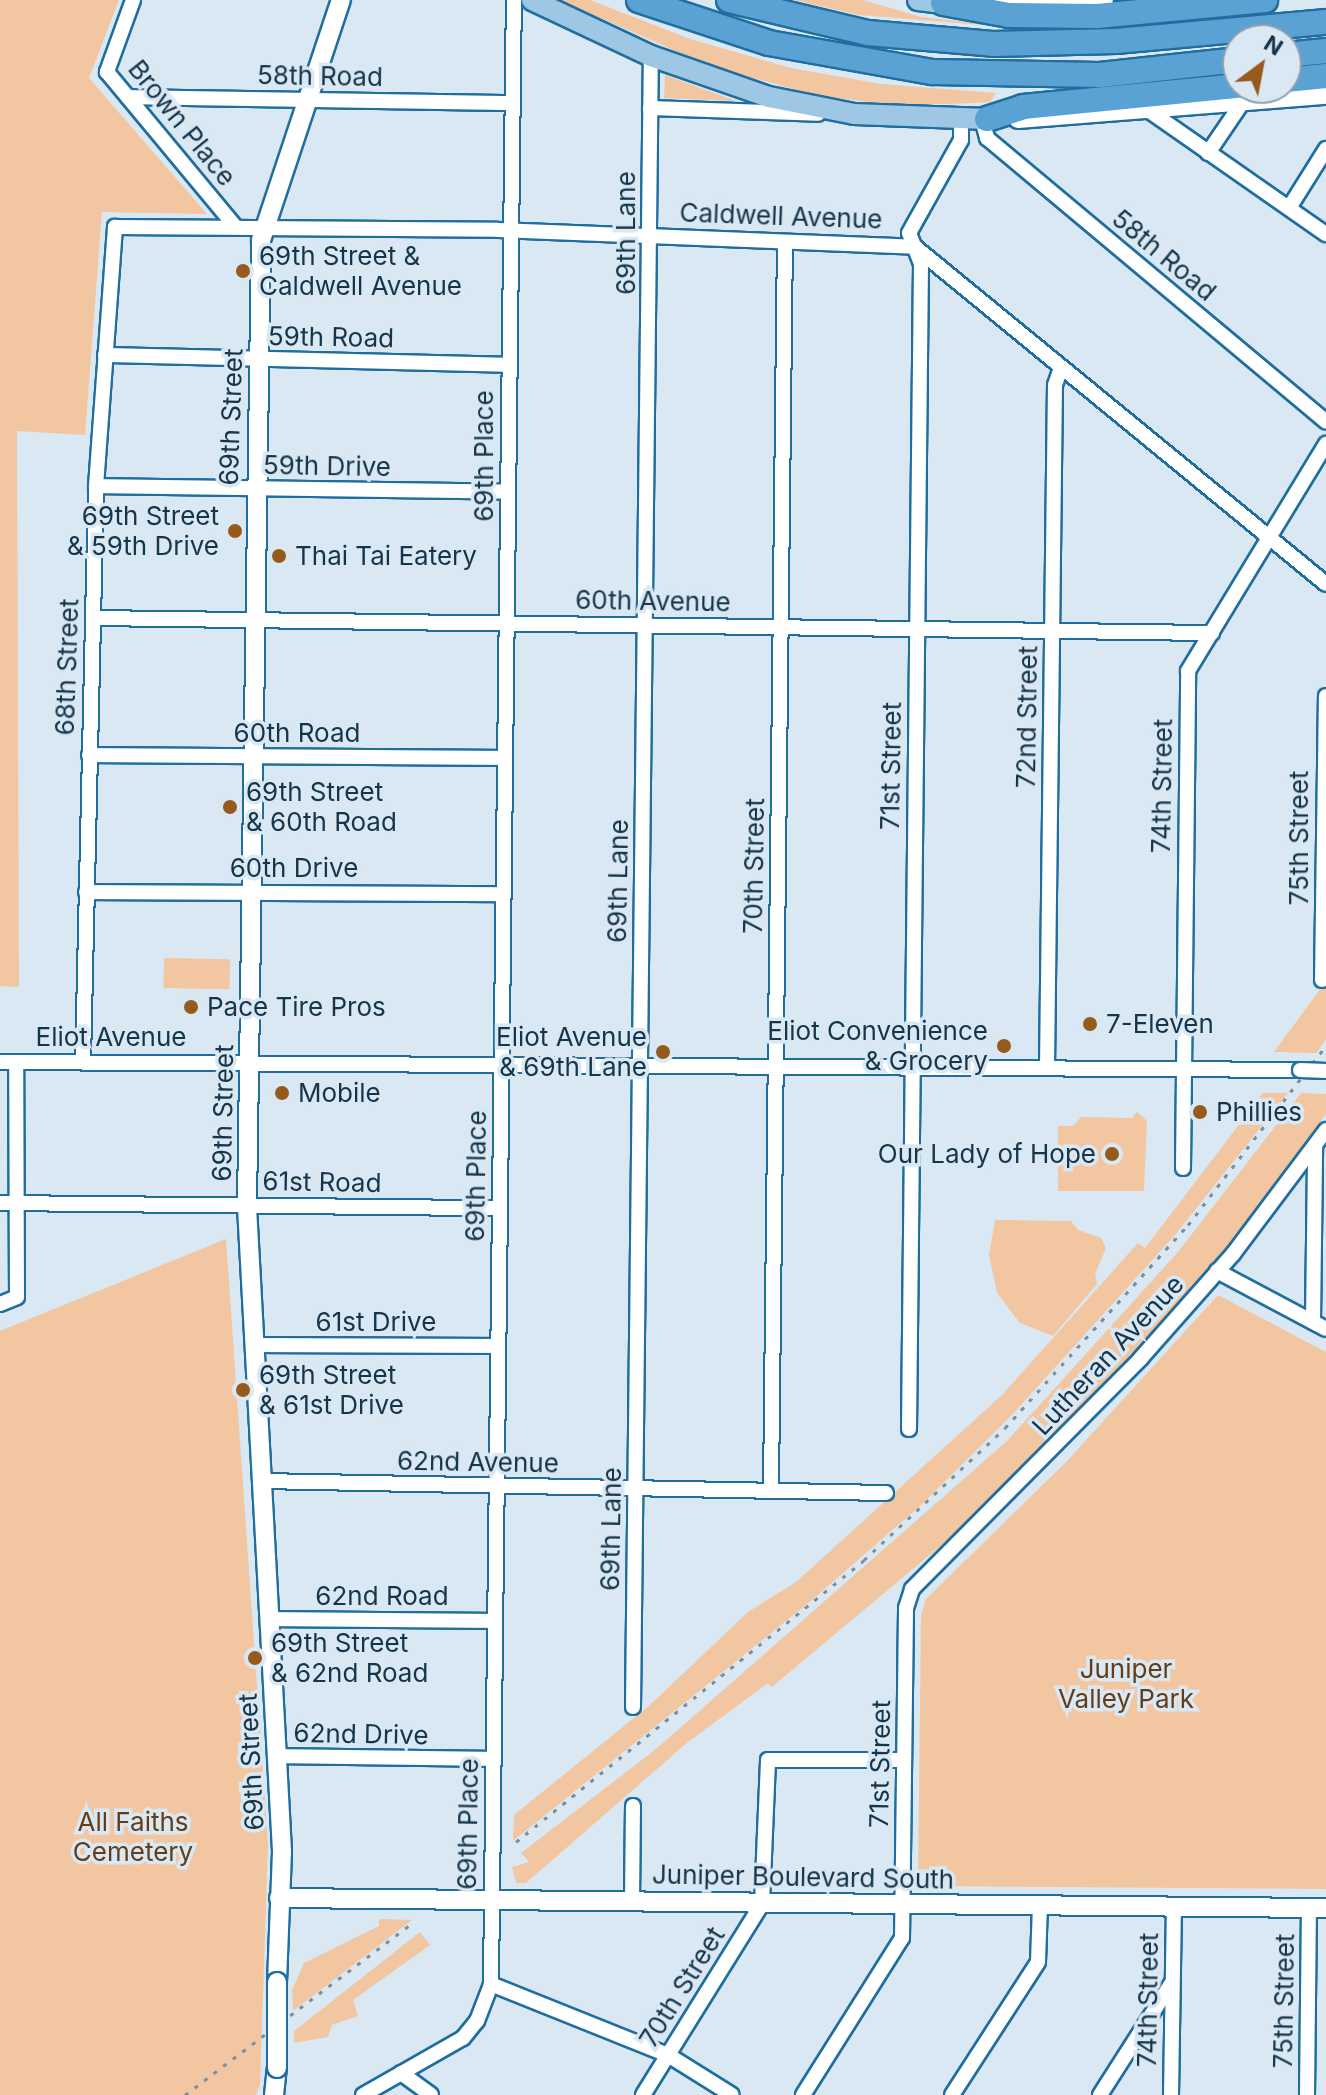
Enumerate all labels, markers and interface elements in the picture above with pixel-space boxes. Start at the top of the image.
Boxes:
north arrow [1222,24,1302,104]
text: N [1260,30,1288,61]
street label: Brown Place [122,54,242,192]
street label: 58th Road [257,59,383,93]
street label: 69th Lane [610,171,642,295]
street label: Caldwell Avenue [679,197,883,235]
street label: 58th Road [1106,203,1222,307]
place label: 69th Street & Caldwell Avenue [259,240,462,302]
marker: 69th Street & Caldwell Avenue [234,262,252,280]
street label: 59th Road [268,320,394,354]
street label: 69th Street [213,348,249,486]
street label: 69th Place [468,390,500,522]
street label: 59th Drive [263,449,391,483]
place label: 69th Street & 59th Drive [67,500,219,562]
marker: 69th Street & 59th Drive [226,522,244,540]
place label: Thai Tai Eatery [295,540,477,572]
marker: Thai Tai Eatery [270,547,288,565]
street label: 60th Avenue [575,584,731,618]
street label: 68th Street [49,598,85,736]
street label: 72nd Street [1010,645,1044,789]
street label: 71st Street [874,702,908,830]
street label: 60th Road [234,717,360,749]
street label: 74th Street [1145,718,1179,854]
street label: 75th Street [1283,771,1315,905]
place label: 69th Street & 60th Road [246,776,397,838]
marker: 69th Street & 60th Road [221,798,239,816]
street label: 70th Street [737,798,771,934]
street label: 69th Lane [601,819,635,943]
street label: 60th Drive [230,852,358,884]
place label: Pace Tire Pros [207,991,386,1023]
marker: Pace Tire Pros [182,998,200,1016]
place label: 7-Eleven [1106,1008,1214,1040]
place label: Eliot Convenience & Grocery [767,1015,988,1076]
marker: 7-Eleven [1081,1015,1099,1033]
street label: Eliot Avenue [36,1021,186,1053]
place label: Eliot Avenue & 69th Lane [496,1021,647,1082]
marker: Eliot Convenience & Grocery [995,1037,1013,1055]
marker: Eliot Avenue & 69th Lane [654,1043,672,1061]
street label: 69th Street [206,1044,240,1182]
place label: Mobile [298,1077,381,1109]
marker: Mobile [273,1084,291,1102]
place label: Phillies [1216,1096,1302,1128]
marker: Phillies [1191,1103,1209,1121]
street label: 69th Place [459,1110,493,1242]
place label: Our Lady of Hope [878,1138,1096,1170]
marker: Our Lady of Hope [1103,1145,1121,1163]
street label: 61st Road [262,1165,382,1199]
street label: Lutheran Avenue [1026,1268,1190,1442]
street label: 61st Drive [316,1306,436,1338]
place label: 69th Street & 61st Drive [259,1359,404,1420]
marker: 69th Street & 61st Drive [234,1381,252,1399]
street label: 62nd Avenue [397,1445,559,1479]
street label: 69th Lane [594,1467,628,1591]
street label: 62nd Road [315,1580,449,1612]
place label: 69th Street & 62nd Road [271,1627,428,1688]
marker: 69th Street & 62nd Road [246,1649,264,1667]
park label: Juniper Valley Park [1058,1653,1194,1714]
street label: 69th Street [232,1693,270,1831]
street label: 71st Street [863,1700,897,1828]
street label: 62nd Drive [293,1717,429,1751]
street label: 69th Place [451,1758,485,1890]
park label: All Faiths Cemetery [73,1806,193,1868]
street label: Juniper Boulevard South [652,1859,954,1895]
street label: 70th Street [633,1921,731,2053]
street label: 74th Street [1131,1932,1165,2068]
street label: 75th Street [1267,1933,1301,2069]

